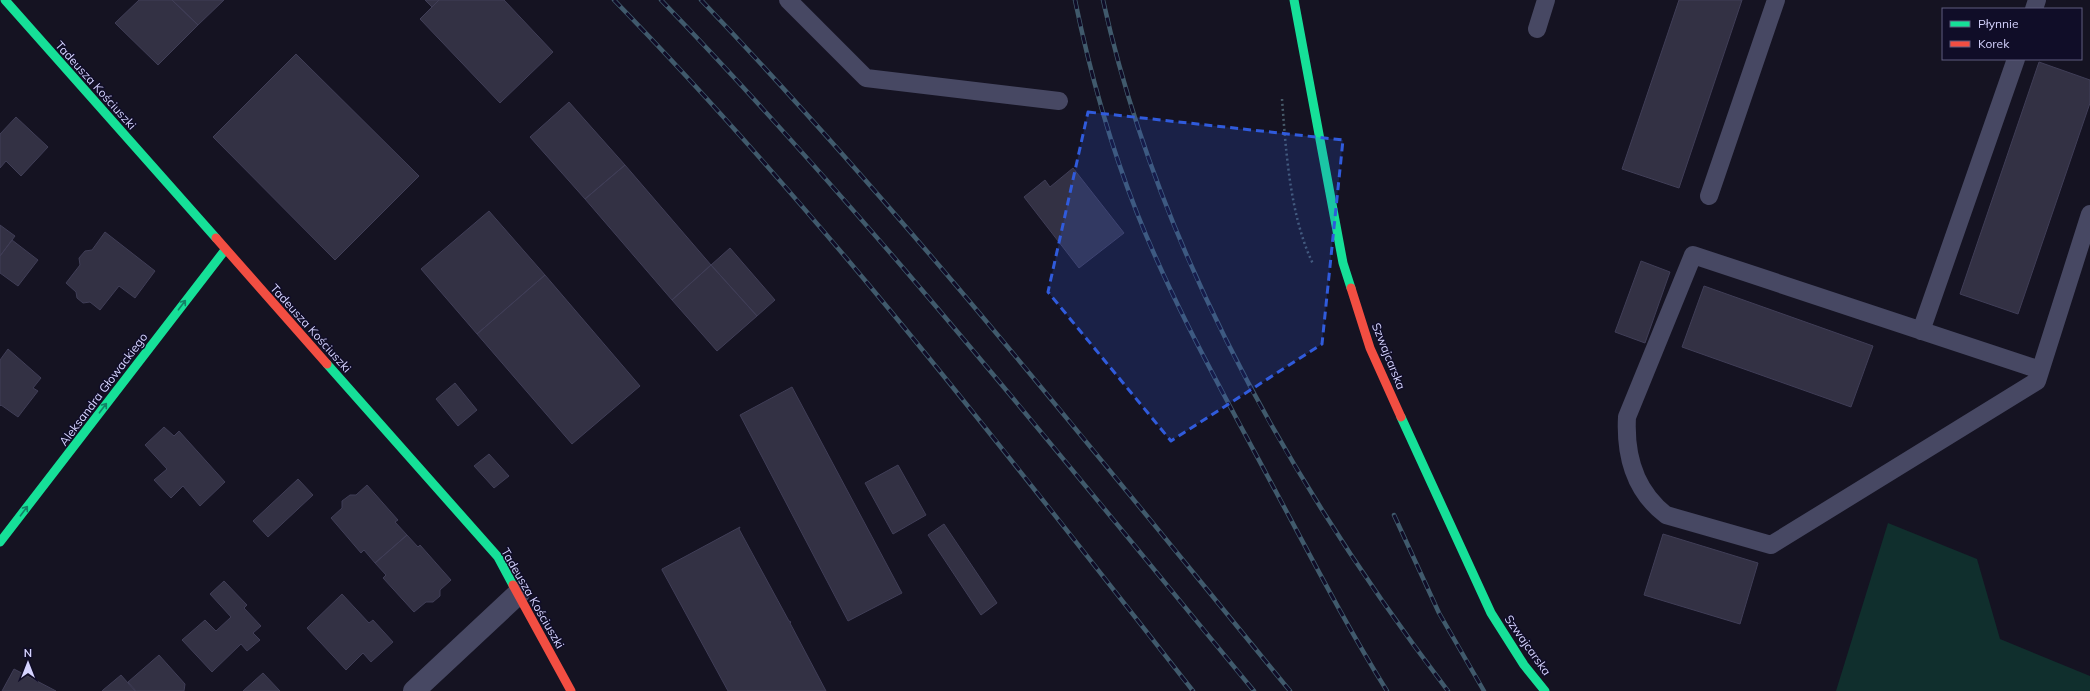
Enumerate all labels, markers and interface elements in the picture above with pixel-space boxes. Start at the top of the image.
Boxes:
legend [1942,8,2082,60]
text: Płynnie [1978,16,2019,31]
text: Korek [1978,36,2010,51]
street label: Tadeusza Kościuszki [52,38,140,132]
street label: Tadeusza Kościuszki [267,281,355,375]
one-way arrow [178,300,186,311]
street label: Szwajcarska [1369,320,1409,392]
street label: Aleksandra Głowackiego [56,329,151,449]
one-way arrow [99,403,107,414]
one-way arrow [19,506,28,517]
street label: Tadeusza Kościuszki [498,545,568,651]
street label: Szwajcarska [1502,612,1554,678]
north arrow [8,643,48,683]
text: N [24,646,32,660]

